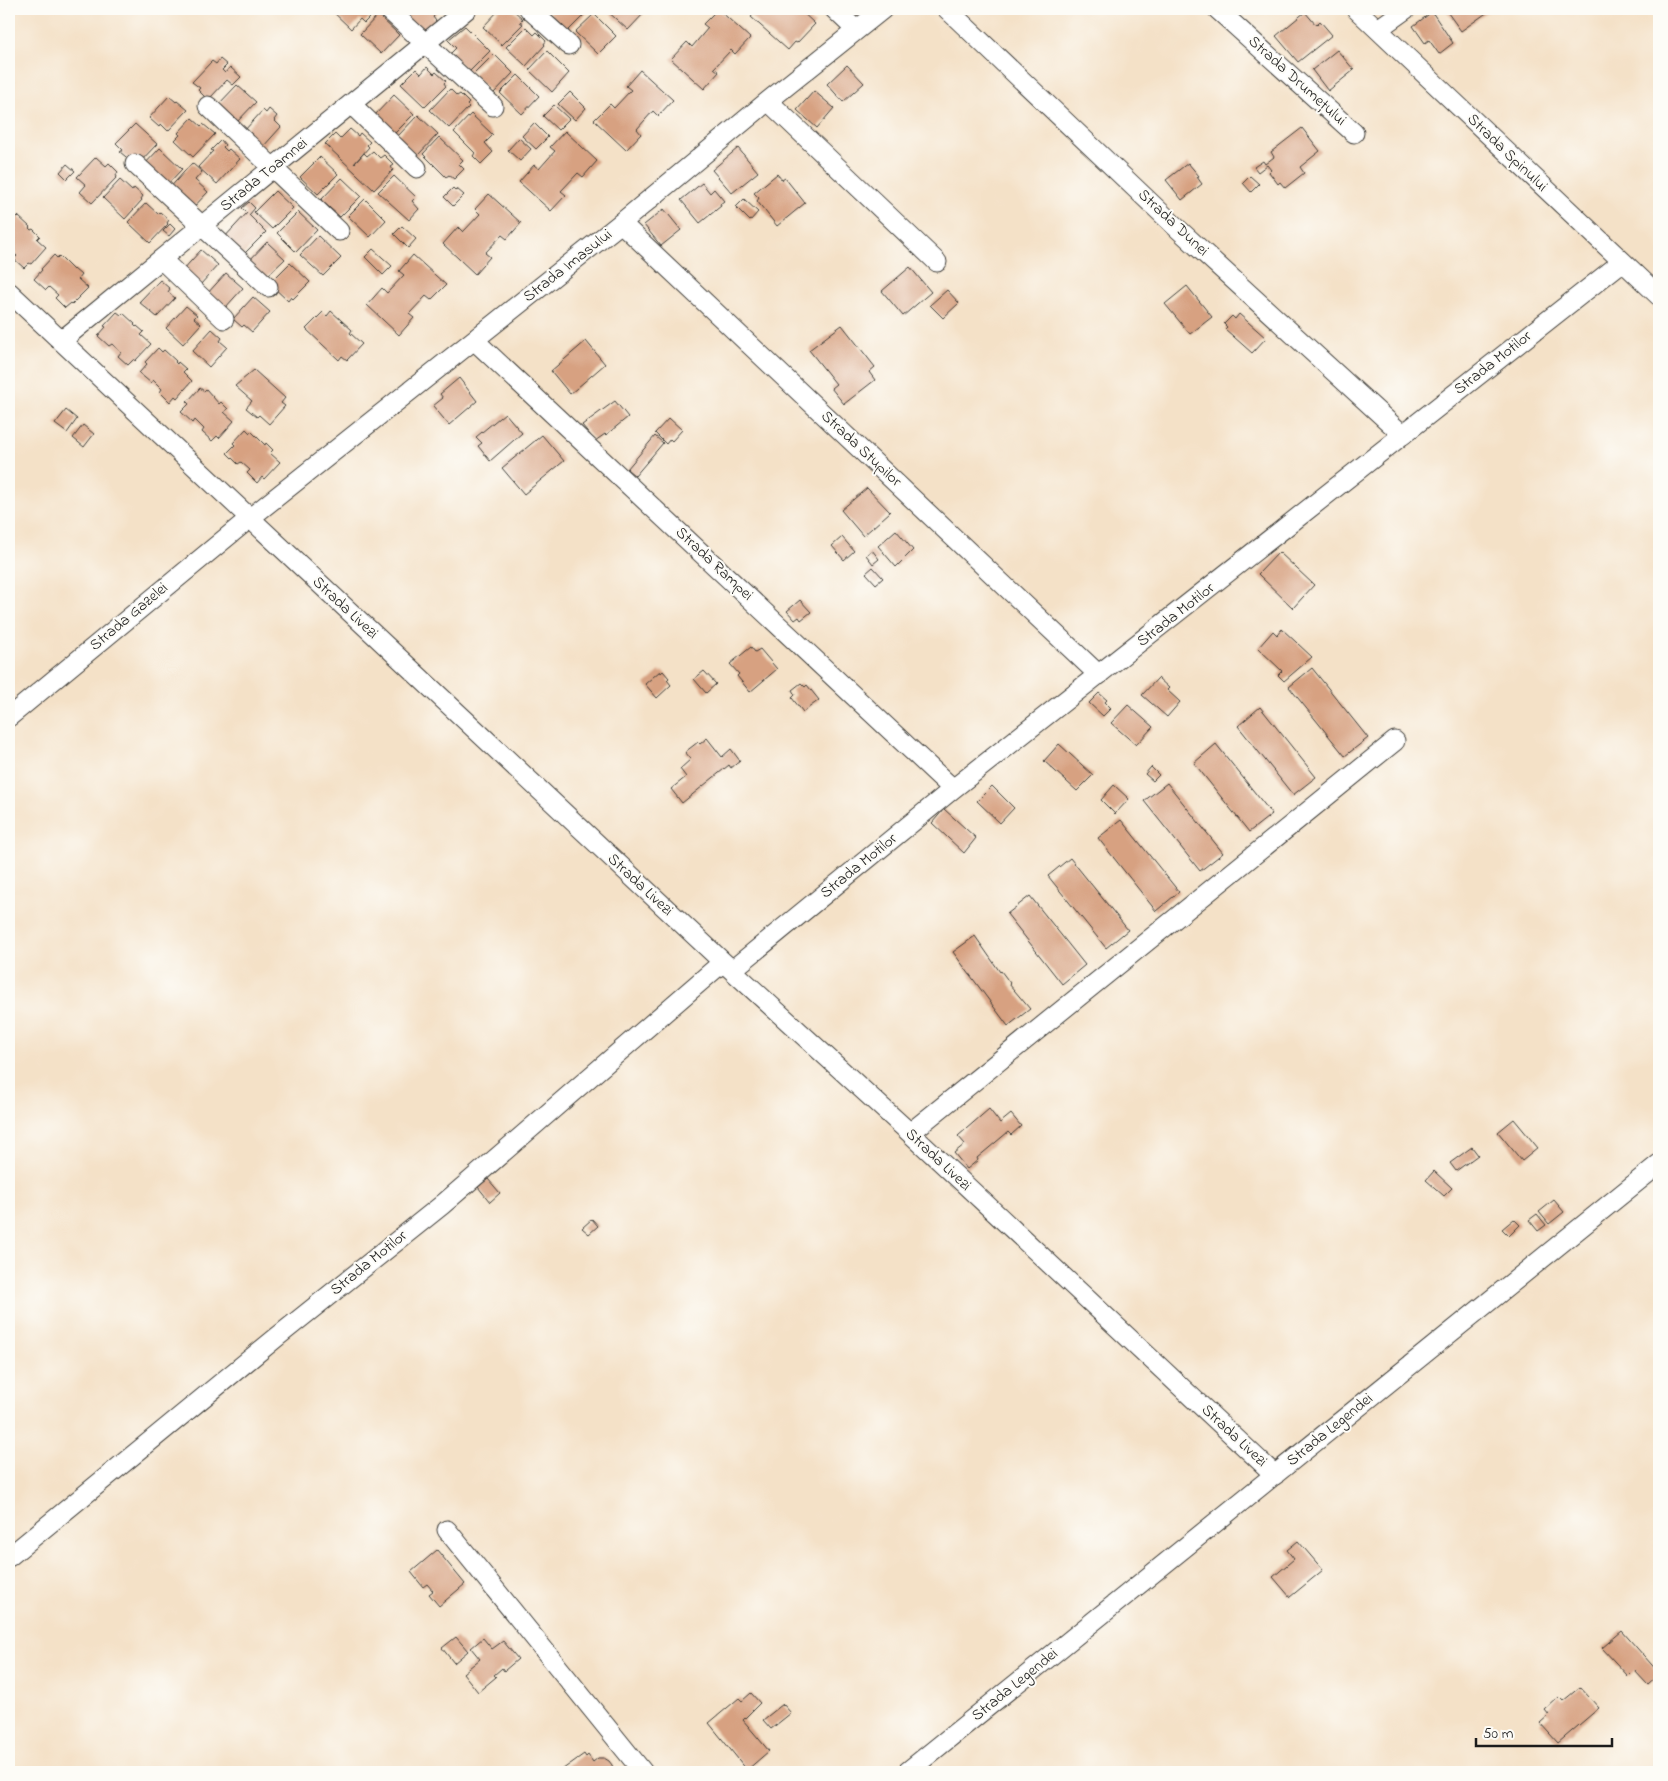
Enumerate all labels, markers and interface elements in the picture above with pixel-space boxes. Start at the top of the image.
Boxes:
street label: Strada Drumețului [1242,30,1352,132]
street label: Strada Spinului [1461,108,1553,198]
street label: Strada Toamnei [215,132,313,218]
street label: Strada Dunei [1132,184,1214,262]
street label: Strada Imasului [518,223,618,309]
street label: Strada Motilor [1449,325,1537,401]
street label: Strada Stupilor [815,405,907,493]
street label: Strada Rampei [669,521,759,607]
street label: Strada Livezi [306,571,384,645]
street label: Strada Gazelei [84,577,174,657]
street label: Strada Motilor [1132,577,1220,653]
street label: Strada Motilor [815,827,903,905]
street label: Strada Livezi [601,848,679,922]
street label: Strada Livezi [899,1123,977,1197]
street label: Strada Motilor [325,1224,413,1302]
street label: Strada Legendei [1282,1387,1379,1472]
street label: Strada Livezi [1195,1399,1273,1473]
street label: Strada Legendei [967,1642,1064,1727]
scale bar [1476,1716,1612,1748]
text: 50 m [1483,1723,1514,1745]

